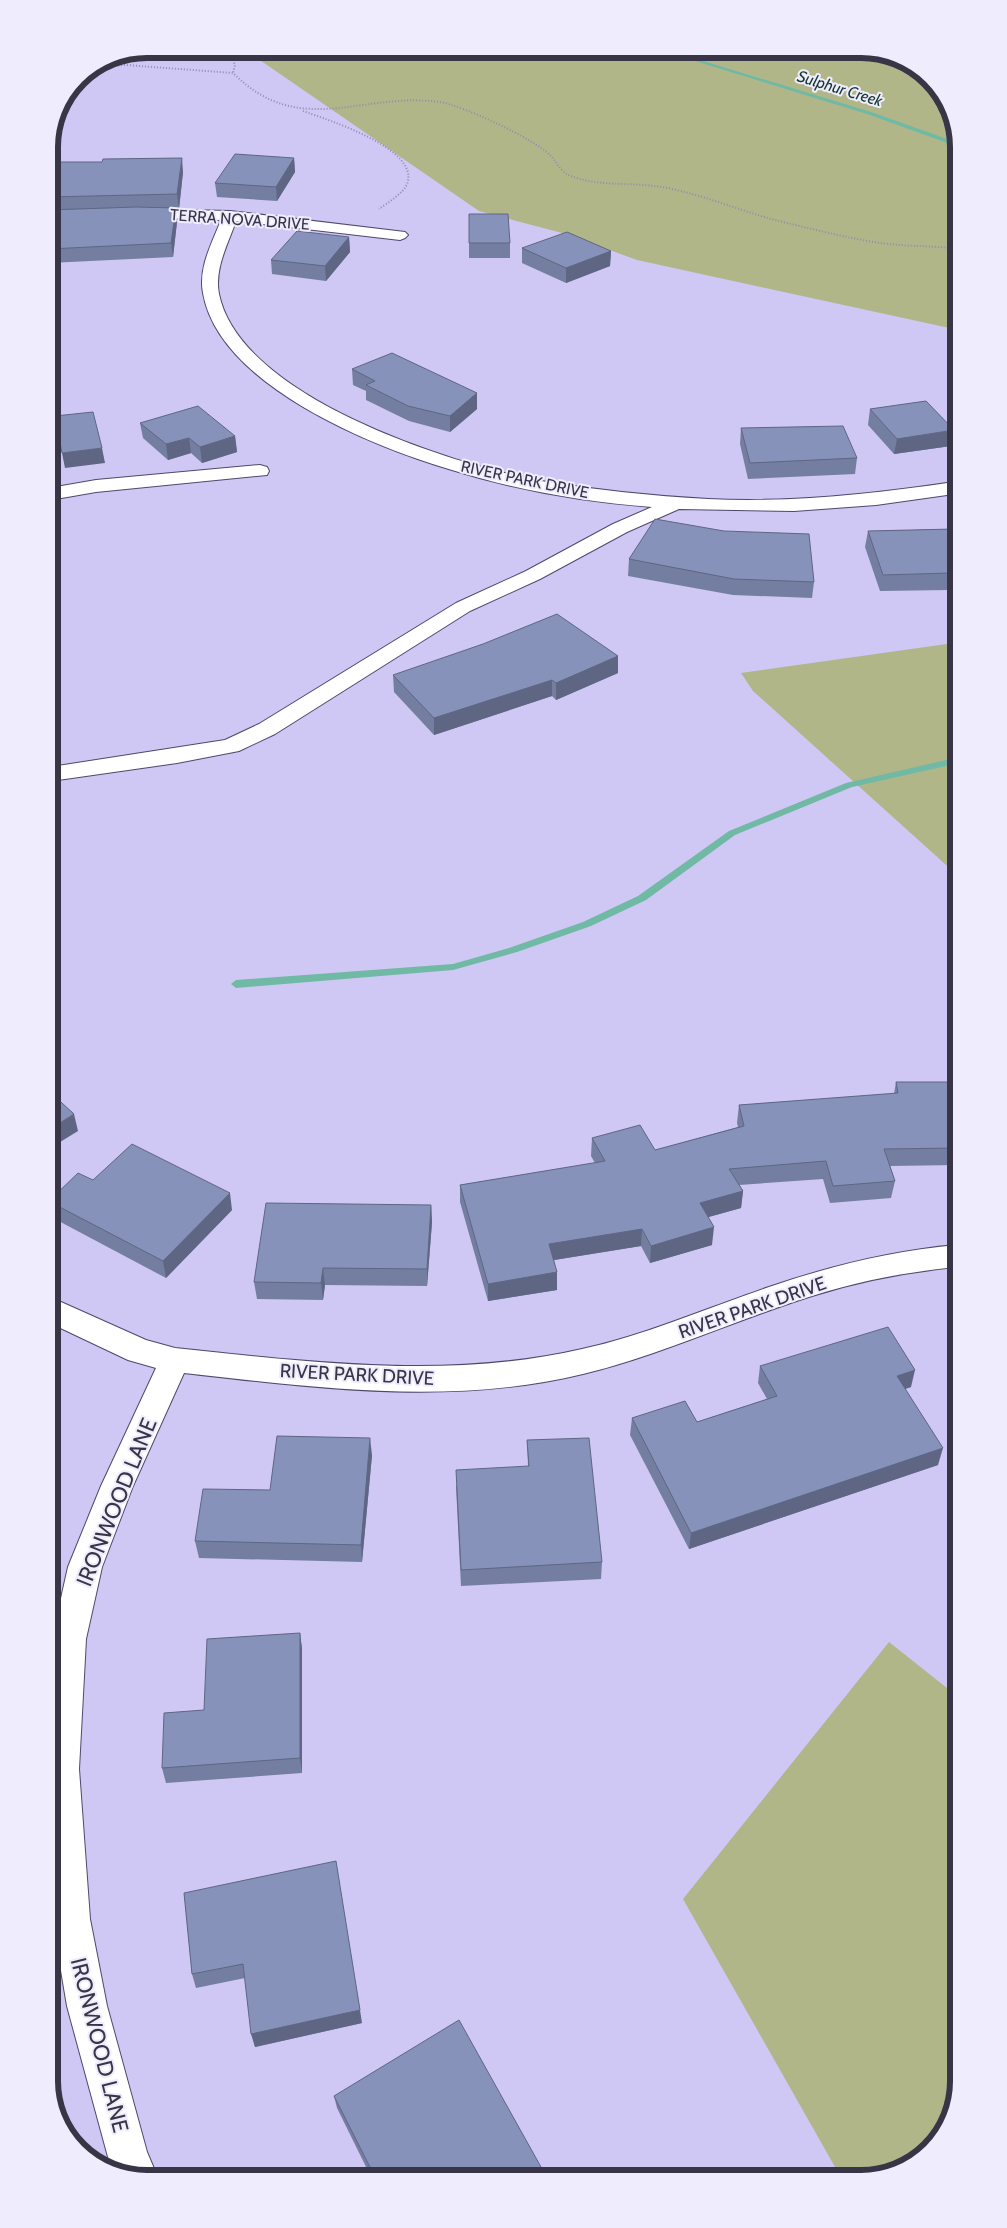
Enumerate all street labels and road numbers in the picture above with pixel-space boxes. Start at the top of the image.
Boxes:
street label: TERRA NOVA DRIVE [169,205,311,234]
street label: RIVER PARK DRIVE [459,457,591,502]
street label: RIVER PARK DRIVE [675,1271,829,1344]
street label: RIVER PARK DRIVE [279,1359,435,1390]
street label: IRONWOOD LANE [70,1414,163,1590]
street label: IRONWOOD LANE [65,1955,134,2135]

